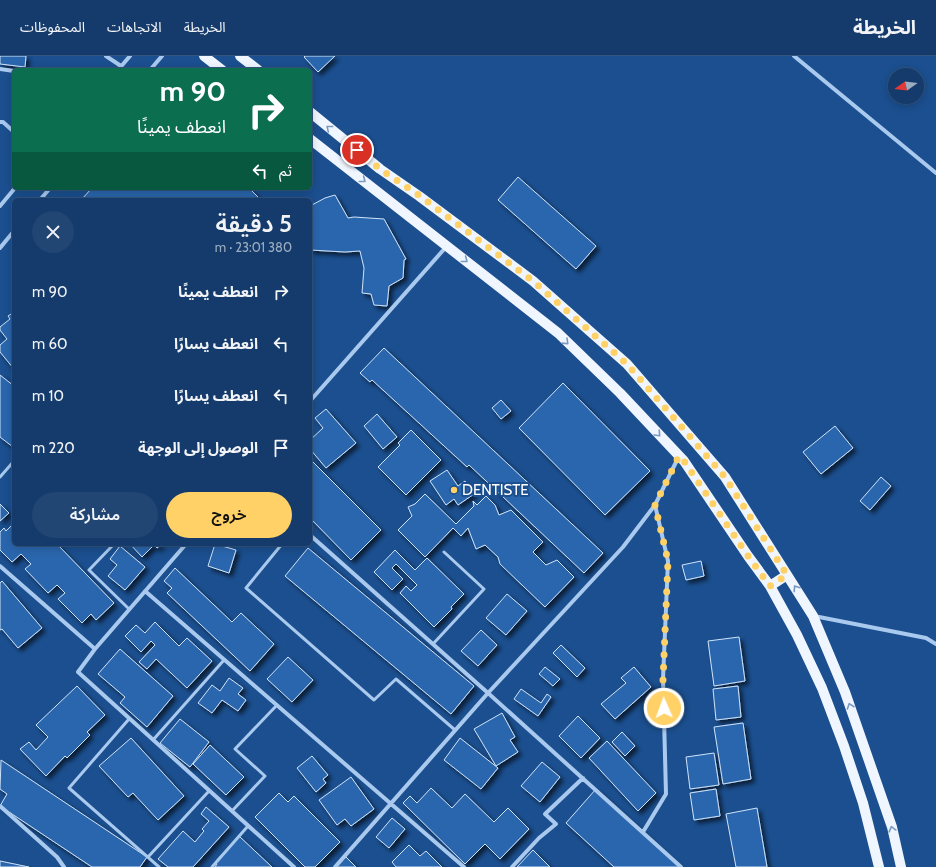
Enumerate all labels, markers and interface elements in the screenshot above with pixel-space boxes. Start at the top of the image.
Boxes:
text: الخريطة [853,16,916,39]
text: المحفوظات [20,18,85,36]
text: الاتجاهات [107,18,162,36]
text: الخريطة [184,18,226,36]
north arrow [888,68,924,104]
map controls [888,68,924,104]
text: 90 m [160,74,226,108]
icon: right [240,84,292,136]
text: انعطف يمينًا [137,116,226,138]
one-way arrow [327,125,334,132]
pin [340,133,374,167]
icon: arrive [346,139,368,161]
icon: left [249,160,271,182]
text: ثم [279,162,292,180]
one-way arrow [358,176,365,183]
text: 5 دقيقة [215,209,292,238]
button: close [32,211,74,253]
text: 380 m · 23:01 [215,239,292,255]
one-way arrow [461,256,468,263]
icon: right [270,281,292,303]
text: 90 m [32,283,68,301]
text: انعطف يمينًا [178,283,258,301]
icon: left [270,333,292,355]
text: 60 m [32,335,68,353]
text: انعطف يسارًا [174,335,258,353]
one-way arrow [562,337,569,344]
icon: left [270,385,292,407]
text: 10 m [32,387,64,405]
text: انعطف يسارًا [174,387,258,405]
one-way arrow [653,429,661,437]
icon: arrive [270,437,292,459]
text: 220 m [32,439,75,457]
text: الوصول إلى الوجهة [138,439,258,457]
place label: DENTISTE [462,481,529,499]
marker: DENTISTE [449,485,459,495]
button: مشاركة [32,492,158,538]
button: خروج [166,492,292,538]
one-way arrow [793,585,801,592]
position arrow [643,687,685,729]
one-way arrow [846,703,854,710]
one-way arrow [888,826,897,833]

